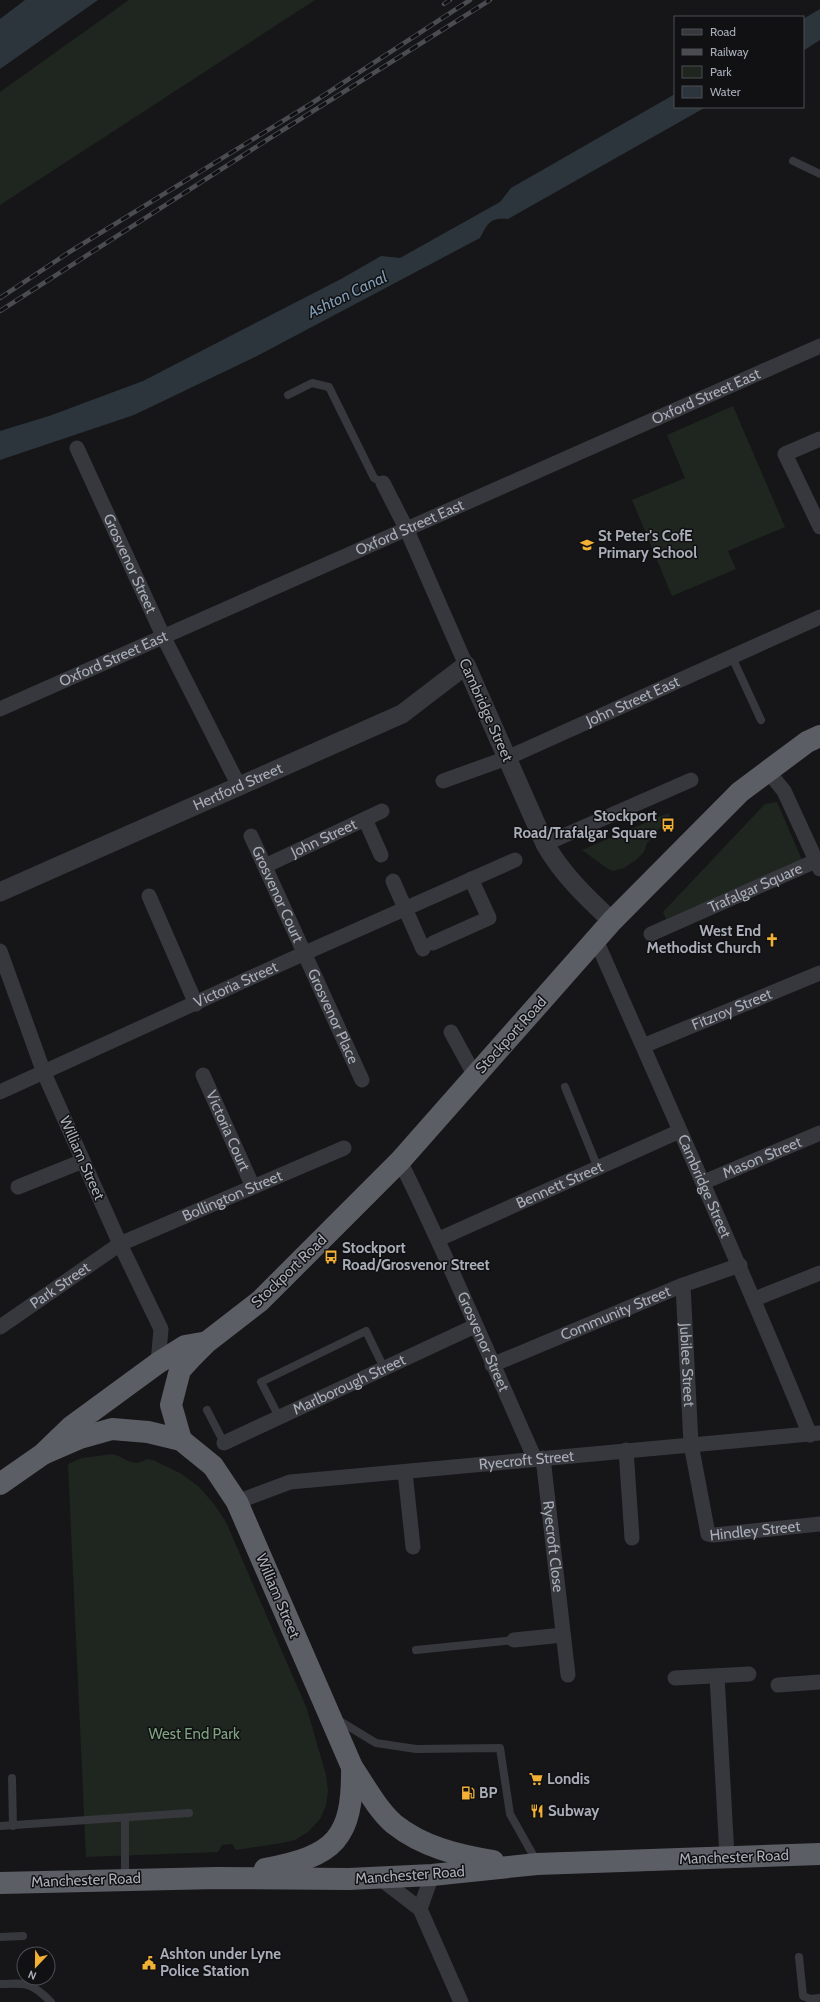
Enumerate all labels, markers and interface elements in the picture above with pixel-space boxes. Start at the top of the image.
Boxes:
legend [674,16,804,108]
text: Road [710,24,736,39]
text: Railway [710,44,748,59]
text: Park [710,64,732,79]
text: Water [710,84,741,99]
water label: Ashton Canal [303,267,390,322]
street label: Oxford Street East [649,365,763,428]
street label: Oxford Street East [353,496,467,559]
street label: Grosvenor Street [99,511,160,616]
place label: St Peter's CofE Primary School [598,527,697,562]
school or university icon: St Peter's CofE Primary School [579,537,595,553]
street label: Oxford Street East [56,627,170,691]
street label: Cambridge Street [455,656,517,764]
street label: John Street East [582,672,682,731]
street label: Hertford Street [190,759,285,814]
place label: Stockport Road/Trafalgar Square [513,807,657,842]
street label: John Street [287,815,359,862]
bus stop icon: Stockport Road/Trafalgar Square [660,817,676,833]
street label: Grosvenor Court [248,843,307,945]
street label: Trafalgar Square [705,859,805,917]
place label: West End Methodist Church [646,922,761,957]
church icon: West End Methodist Church [764,932,780,948]
street label: Victoria Street [191,958,280,1011]
street label: Grosvenor Place [304,966,363,1067]
street label: Fitzroy Street [689,985,775,1034]
street label: Stockport Road [472,993,550,1077]
street label: Victoria Court [202,1088,254,1174]
street label: William Street [56,1113,108,1203]
street label: Cambridge Street [674,1132,735,1241]
street label: Mason Street [720,1133,804,1182]
street label: Bennett Street [513,1158,606,1212]
street label: Bollington Street [180,1167,285,1225]
street label: Stockport Road [248,1231,330,1311]
place label: Stockport Road/Grosvenor Street [342,1239,490,1274]
bus stop icon: Stockport Road/Grosvenor Street [323,1249,339,1265]
street label: Park Street [27,1258,94,1313]
street label: Community Street [558,1282,673,1344]
street label: Grosvenor Street [453,1289,513,1394]
street label: Jubilee Street [676,1322,698,1407]
street label: Marlborough Street [290,1351,408,1419]
street label: Ryecroft Street [478,1447,575,1474]
street label: Ryecroft Close [539,1500,567,1593]
street label: Hindley Street [709,1517,801,1544]
street label: William Street [252,1551,304,1641]
park label: West End Park [148,1725,240,1743]
place label: Londis [547,1770,590,1788]
supermarket icon: Londis [528,1771,544,1787]
place label: BP [479,1784,497,1802]
fuel station icon: BP [460,1785,476,1801]
place label: Subway [548,1802,600,1820]
restaurant icon: Subway [529,1803,545,1819]
street label: Manchester Road [679,1846,789,1868]
street label: Manchester Road [355,1862,465,1888]
street label: Manchester Road [31,1869,141,1891]
place label: Ashton under Lyne Police Station [160,1945,281,1980]
north arrow [16,1946,56,1986]
public building icon: Ashton under Lyne Police Station [141,1955,157,1971]
text: N [26,1967,38,1983]

